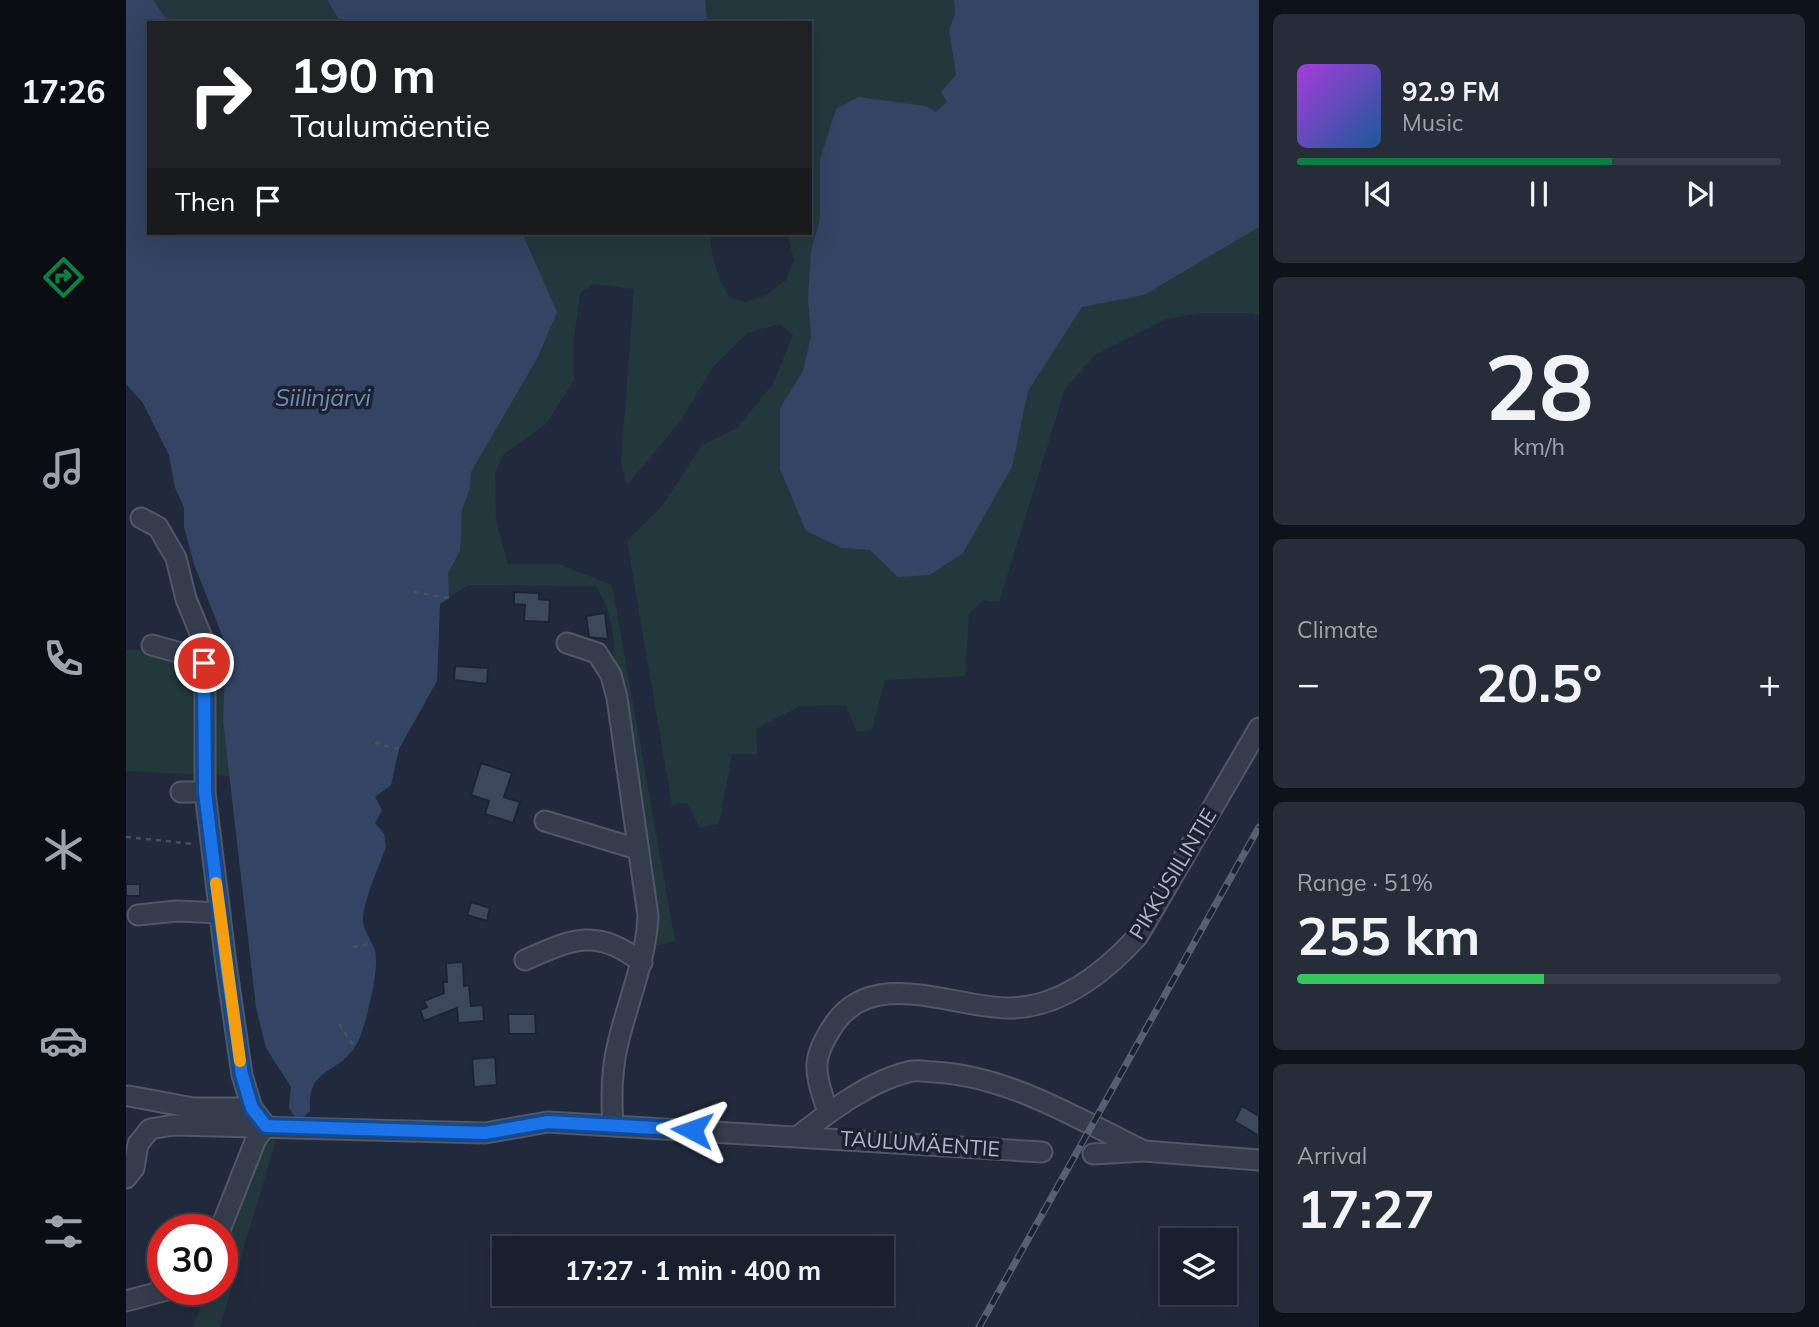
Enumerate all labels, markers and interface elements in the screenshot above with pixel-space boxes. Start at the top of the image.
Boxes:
text: 190 m [290,44,436,105]
icon: right [175,49,266,140]
text: 17:26 [21,71,105,111]
text: 92.9 FM [1402,75,1500,108]
text: Taulumäentie [290,105,490,145]
text: Music [1402,108,1463,137]
icon: previous [1359,175,1397,213]
icon: pause [1520,175,1558,213]
icon: next [1681,175,1719,213]
icon: arrive [249,182,287,220]
text: Then [175,185,235,218]
icon: directions [39,253,88,302]
text: 28 [1484,329,1594,443]
water label: Siilinjärvi [275,383,371,412]
text: km/h [1513,432,1565,461]
icon: music [39,444,88,493]
text: Climate [1297,615,1378,644]
pin [174,633,234,693]
icon: phone [39,634,88,683]
icon: arrive [185,644,223,682]
text: 20.5° [1476,650,1602,715]
text: − [1297,659,1320,707]
text: + [1758,659,1781,707]
street label: PIKKUSIILINTIE [1123,803,1221,944]
icon: climate [39,825,88,874]
text: Range · 51% [1297,868,1433,897]
text: 255 km [1297,903,1480,968]
icon: car [39,1016,88,1065]
position arrow [655,1093,729,1167]
street label: TAULUMÄENTIE [839,1124,1001,1162]
text: Arrival [1297,1141,1367,1170]
text: 17:27 [1297,1176,1435,1241]
icon: filters [39,1207,88,1256]
speed limit sign: 30 [147,1214,238,1305]
map controls [1160,1228,1237,1305]
button: layers [1160,1228,1237,1305]
text: 17:27 · 1 min · 400 m [565,1254,821,1287]

